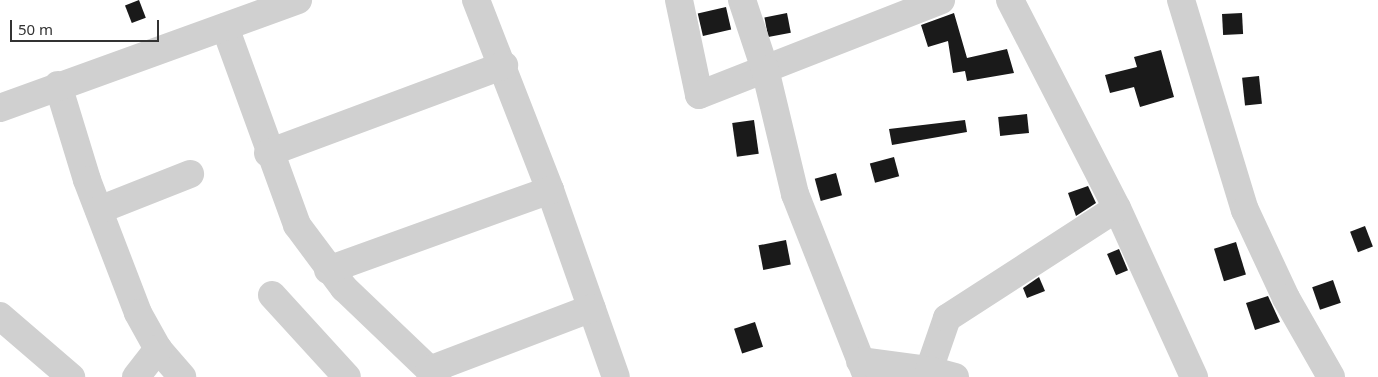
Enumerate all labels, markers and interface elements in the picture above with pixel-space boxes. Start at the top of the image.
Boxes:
scale bar [12,10,161,42]
text: 50 m [18,19,53,39]

